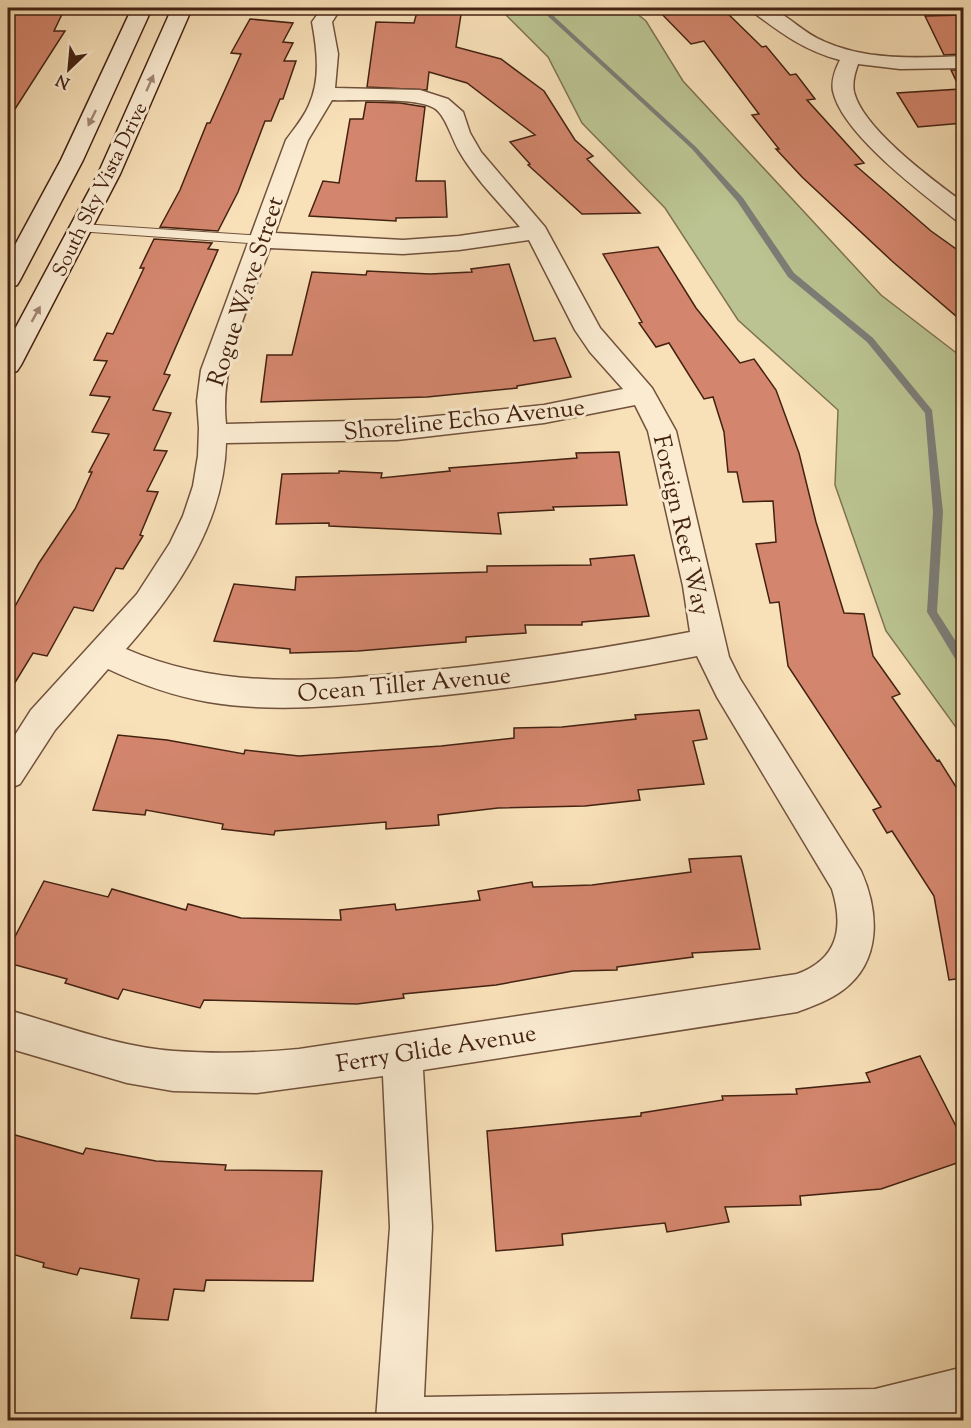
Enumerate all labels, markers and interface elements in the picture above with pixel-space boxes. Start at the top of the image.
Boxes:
north arrow [39,39,99,99]
text: N [53,67,74,93]
one-way arrow [146,74,155,92]
street label: South Sky Vista Drive [46,98,156,282]
one-way arrow [87,110,96,127]
street label: Rogue Wave Street [200,192,294,391]
one-way arrow [31,305,41,322]
street label: Shoreline Echo Avenue [342,391,587,451]
street label: Foreign Reef Way [643,432,717,619]
street label: Ocean Tiller Avenue [296,660,512,712]
street label: Ferry Glide Avenue [334,1017,539,1083]

